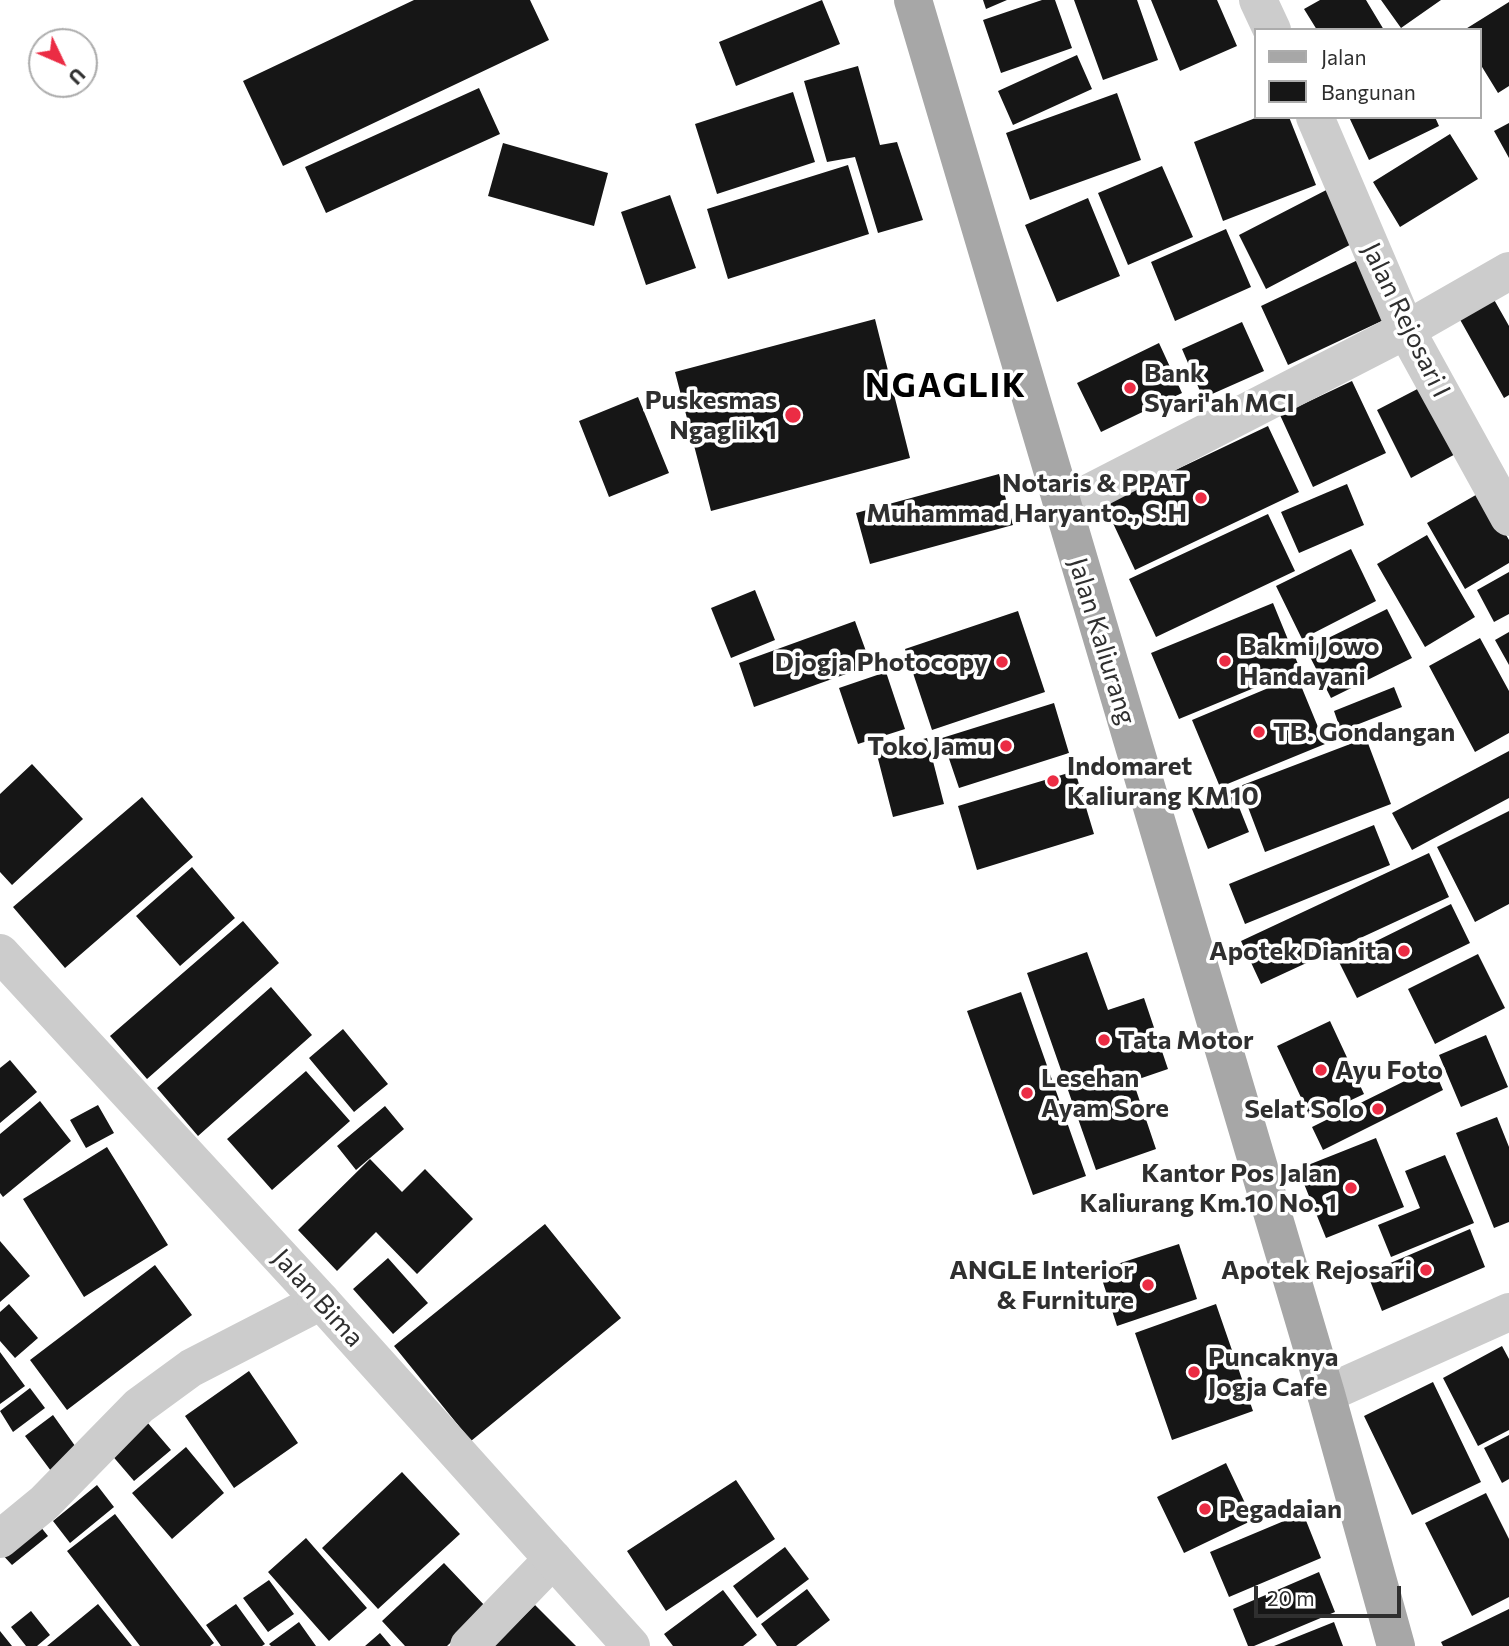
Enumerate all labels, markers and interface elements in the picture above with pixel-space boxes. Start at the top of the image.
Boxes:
north arrow [28,28,98,98]
legend [1254,28,1481,119]
text: Jalan [1321,44,1366,69]
text: U [64,64,90,90]
text: Bangunan [1321,79,1416,104]
street label: Jalan Rejosari I [1355,238,1457,402]
place label: Bank Syari'ah MCI [1144,357,1295,418]
district label: NGAGLIK [866,366,1026,406]
marker: Bank Syari'ah MCI [1122,380,1138,396]
place label: Puskesmas Ngaglik 1 [645,384,777,446]
marker: Puskesmas Ngaglik 1 [783,405,803,425]
place label: Notaris & PPAT Muhammad Haryanto., S.H [866,467,1187,528]
marker: Notaris & PPAT Muhammad Haryanto., S.H [1193,490,1209,506]
street label: Jalan Kaliurang [1062,554,1142,728]
place label: Bakmi Jowo Handayani [1239,630,1380,692]
place label: Djogja Photocopy [775,646,988,678]
marker: Bakmi Jowo Handayani [1217,653,1233,669]
marker: Djogja Photocopy [994,654,1010,670]
place label: TB. Gondangan [1273,716,1455,748]
marker: TB. Gondangan [1251,724,1267,740]
place label: Toko Jamu [867,730,992,762]
marker: Toko Jamu [998,738,1014,754]
place label: Indomaret Kaliurang KM10 [1067,750,1259,812]
marker: Indomaret Kaliurang KM10 [1045,773,1061,789]
place label: Apotek Dianita [1209,935,1390,967]
marker: Apotek Dianita [1396,943,1412,959]
place label: Tata Motor [1118,1024,1254,1056]
marker: Tata Motor [1096,1032,1112,1048]
place label: Ayu Foto [1335,1054,1443,1086]
place label: Lesehan Ayam Sore [1041,1062,1169,1124]
marker: Ayu Foto [1313,1062,1329,1078]
marker: Lesehan Ayam Sore [1019,1085,1035,1101]
place label: Selat Solo [1244,1093,1364,1125]
marker: Selat Solo [1370,1101,1386,1117]
place label: Kantor Pos Jalan Kaliurang Km.10 No. 1 [1080,1157,1337,1218]
marker: Kantor Pos Jalan Kaliurang Km.10 No. 1 [1343,1180,1359,1196]
street label: Jalan Bima [266,1243,370,1353]
place label: ANGLE Interior & Furniture [949,1254,1134,1316]
place label: Apotek Rejosari [1221,1254,1412,1286]
marker: Apotek Rejosari [1418,1262,1434,1278]
marker: ANGLE Interior & Furniture [1140,1277,1156,1293]
place label: Puncaknya Jogja Cafe [1208,1341,1338,1402]
marker: Puncaknya Jogja Cafe [1186,1364,1202,1380]
place label: Pegadaian [1219,1493,1342,1525]
marker: Pegadaian [1197,1501,1213,1517]
scale bar [1257,1572,1404,1616]
text: 20 m [1267,1585,1315,1610]

